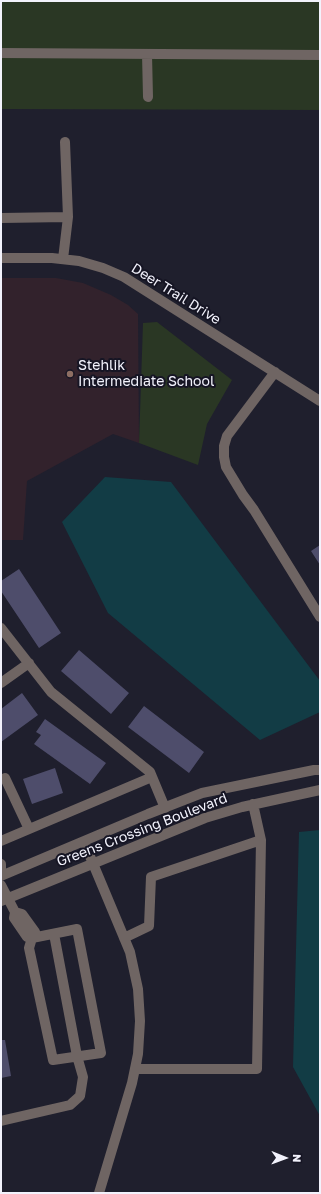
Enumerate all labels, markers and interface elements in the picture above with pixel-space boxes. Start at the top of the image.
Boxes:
street label: Deer Trail Drive [128,260,224,328]
place label: Stehlik Intermediate School [78,358,214,390]
marker: Stehlik Intermediate School [65,369,75,379]
street label: Greens Crossing Boulevard [54,790,230,870]
north arrow [265,1138,305,1178]
text: N [291,1154,304,1163]

